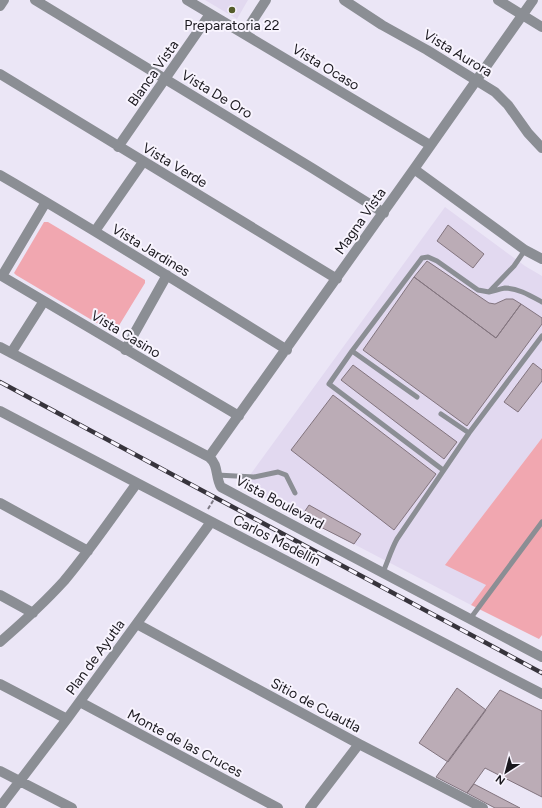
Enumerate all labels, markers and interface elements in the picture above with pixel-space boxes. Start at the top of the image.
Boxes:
marker: Preparatoria 22 [227,5,237,15]
place label: Preparatoria 22 [184,17,280,34]
street label: Vista Aurora [420,26,495,81]
street label: Blanca Vista [124,37,182,110]
street label: Vista Ocaso [289,41,363,94]
street label: Vista De Oro [178,67,255,122]
street label: Vista Verde [139,139,211,192]
street label: Magna Vista [331,185,390,258]
street label: Vista Jardines [109,221,193,280]
street label: Vista Casino [88,307,164,362]
street label: Vista Boulevard [233,472,327,533]
street label: Carlos Medellín [230,511,323,570]
street label: Plan de Ayutla [62,616,128,698]
street label: Sitio de Cuautla [268,675,364,736]
street label: Monte de las Cruces [124,706,245,781]
north arrow [486,752,526,792]
text: N [493,772,508,787]

